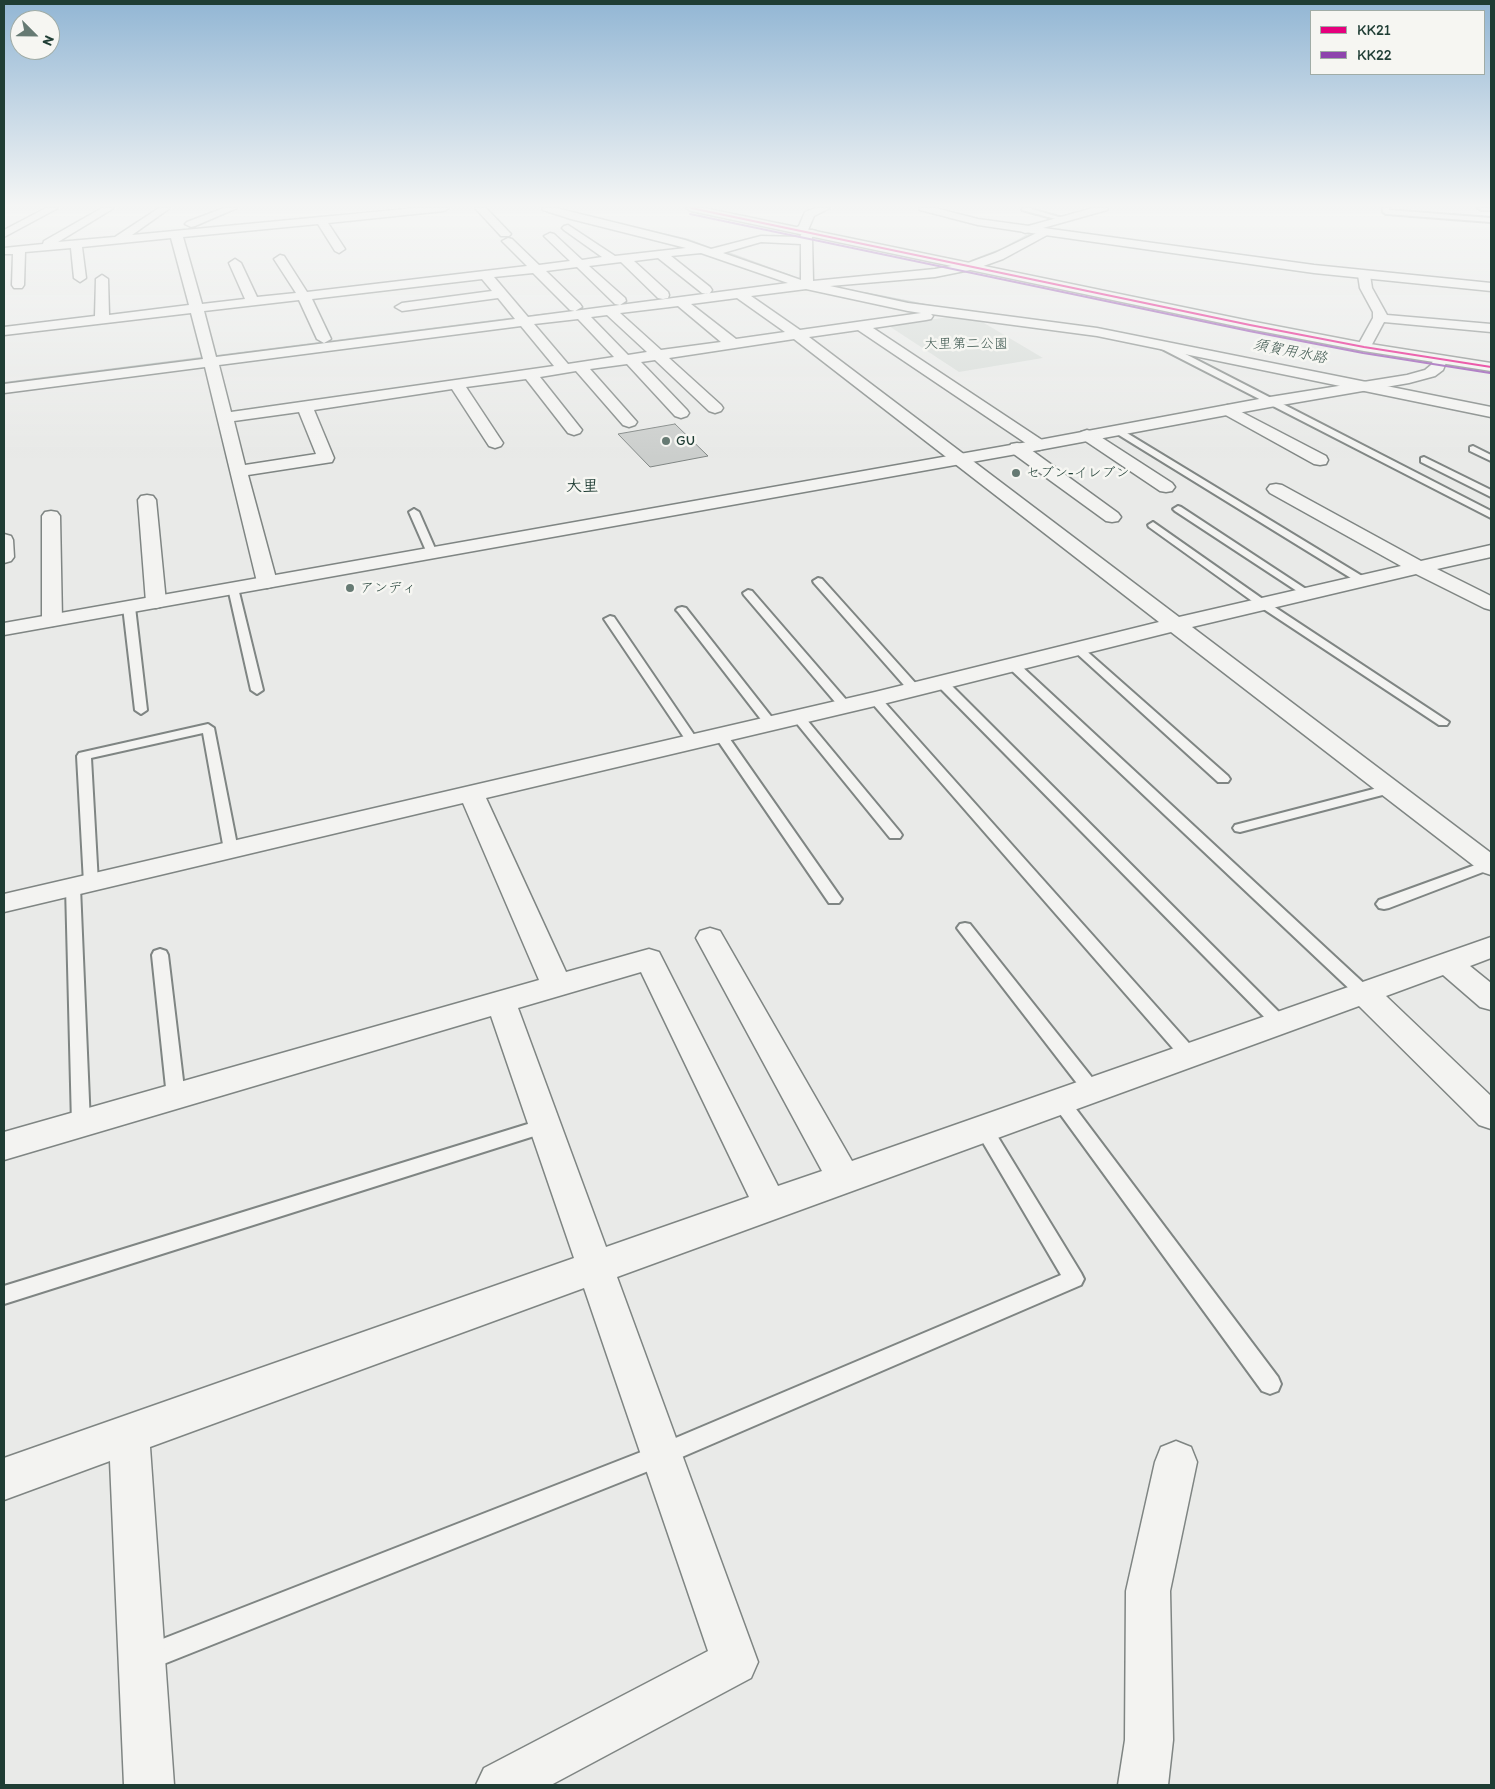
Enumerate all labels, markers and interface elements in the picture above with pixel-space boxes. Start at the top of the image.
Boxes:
north arrow [10,10,60,60]
legend [1310,10,1485,75]
text: KK21 [1357,21,1391,39]
text: N [39,33,58,48]
text: KK22 [1357,46,1392,64]
park label: 大里第二公園 [924,336,1008,352]
water label: 須賀用水路 [1251,336,1329,368]
place label: GU [676,433,695,449]
marker: GU [660,435,672,447]
place label: セブン-イレブン [1026,465,1130,481]
marker: セブン-イレブン [1010,467,1022,479]
district label: 大里 [566,477,598,497]
place label: アンディ [360,580,416,596]
marker: アンディ [344,582,356,594]

